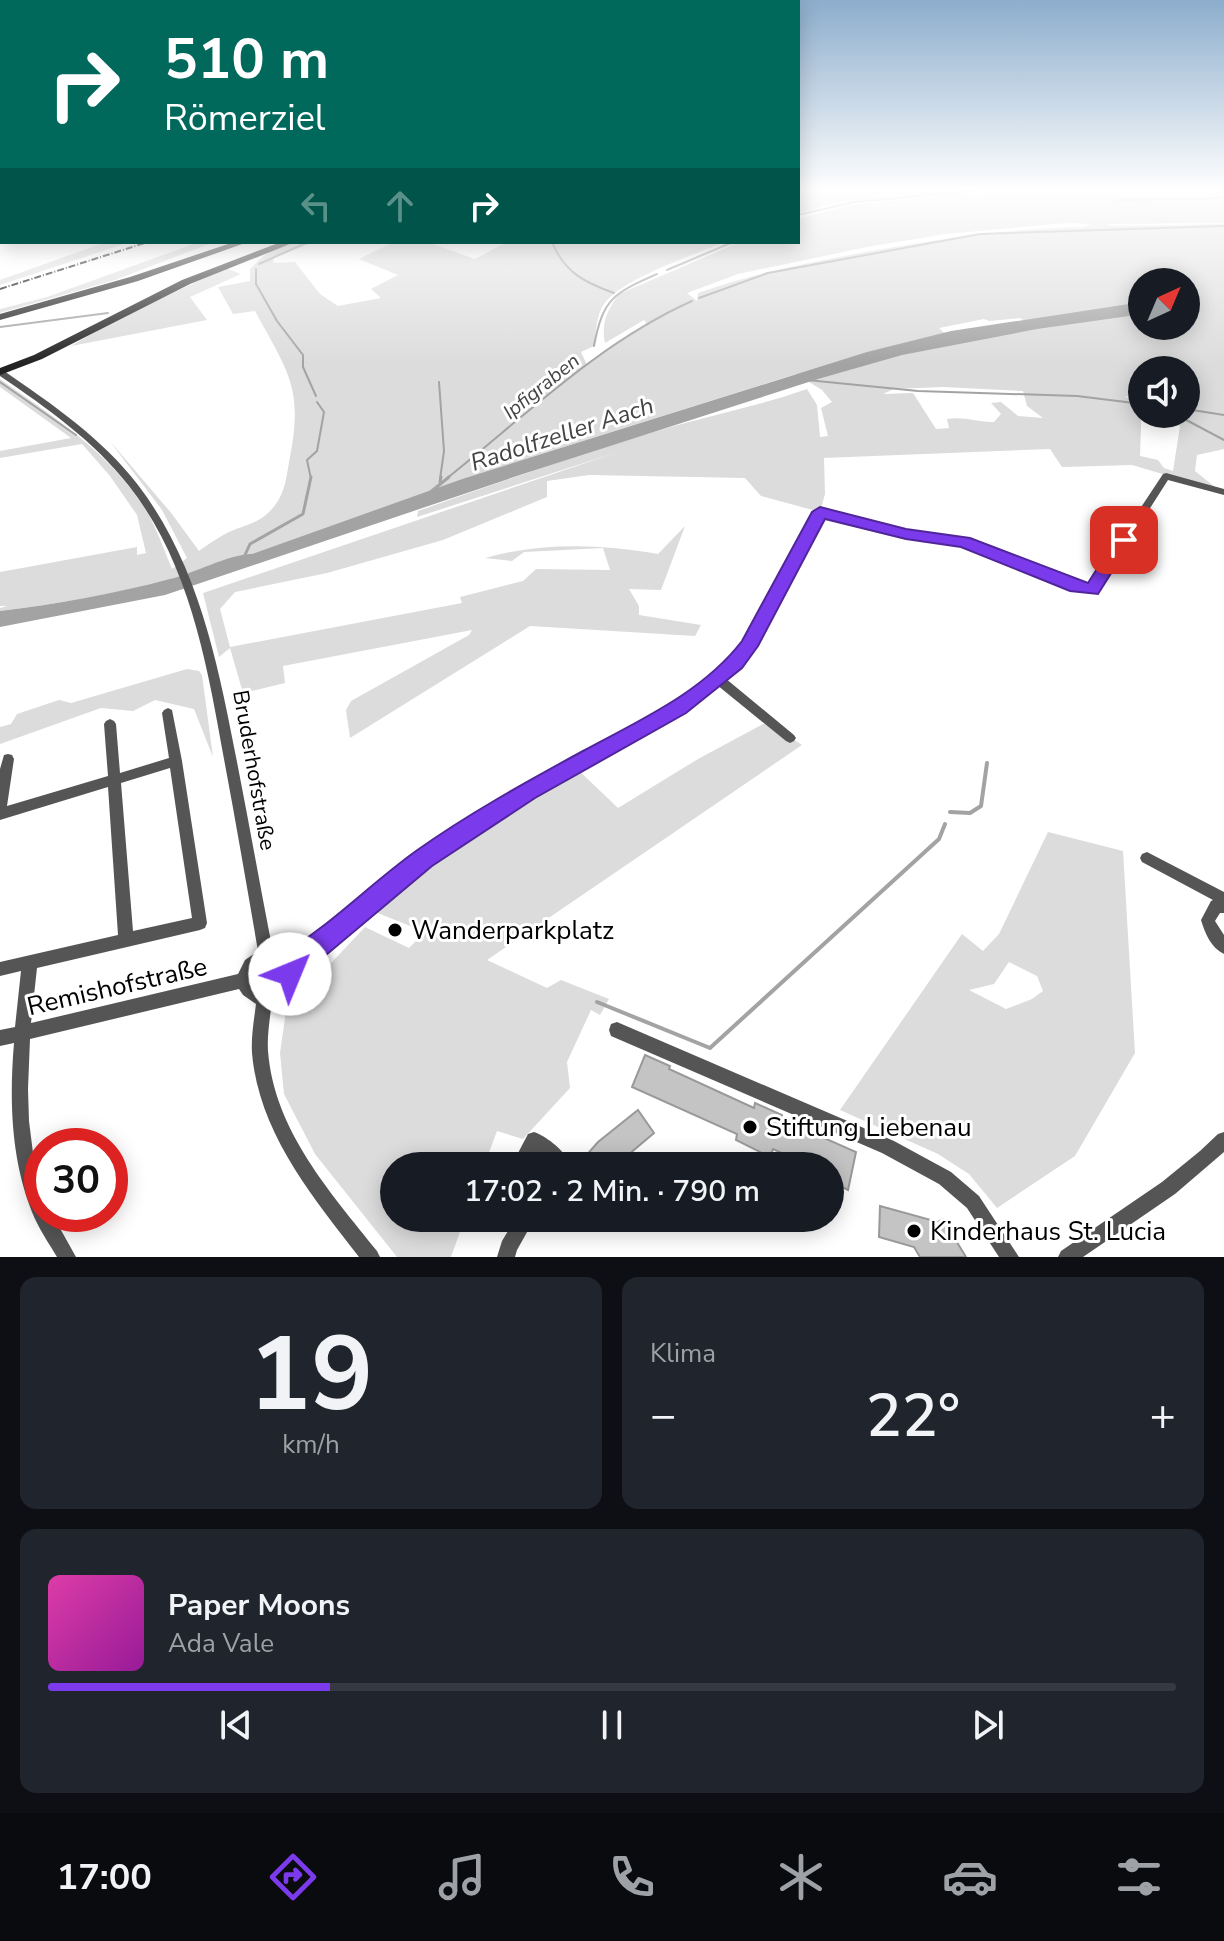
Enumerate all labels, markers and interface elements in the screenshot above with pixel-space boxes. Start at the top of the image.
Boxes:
text: 510 m [164,21,329,98]
icon: right [32,32,136,136]
text: Römerziel [164,94,325,143]
icon: left [294,184,338,228]
icon: ahead [378,184,422,228]
icon: right [462,184,506,228]
north arrow [1128,268,1200,340]
map controls [1128,268,1200,428]
water label: Ipfigraben [497,347,585,425]
button: sound [1128,356,1200,428]
water label: Radolfzeller Aach [466,389,658,479]
pin [1090,506,1158,574]
icon: arrive [1102,518,1146,562]
street label: Bruderhofstraße [225,688,283,853]
place label: Wanderparkplatz [411,913,614,948]
marker: Wanderparkplatz [386,921,404,939]
position arrow [248,932,332,1016]
street label: Remishofstraße [24,949,211,1024]
place label: Stiftung Liebenau [766,1110,972,1145]
marker: Stiftung Liebenau [741,1118,759,1136]
speed limit sign: 30 [24,1128,128,1232]
text: 17:02 · 2 Min. · 790 m [464,1171,760,1212]
place label: Kinderhaus St. Lucia [930,1214,1166,1249]
marker: Kinderhaus St. Lucia [905,1222,923,1240]
text: 19 [249,1304,373,1446]
text: Klima [650,1336,716,1371]
text: 22° [866,1375,960,1457]
text: − [650,1386,676,1446]
text: + [1150,1386,1176,1446]
text: km/h [282,1427,340,1462]
text: Paper Moons [168,1585,350,1626]
text: Ada Vale [168,1626,274,1661]
icon: previous [214,1703,258,1747]
icon: pause [590,1703,634,1747]
icon: next [966,1703,1010,1747]
icon: directions [265,1849,321,1905]
icon: music [434,1849,490,1905]
icon: phone [604,1849,660,1905]
icon: climate [773,1849,829,1905]
icon: car [942,1849,998,1905]
icon: filters [1111,1849,1167,1905]
text: 17:00 [57,1853,152,1902]

